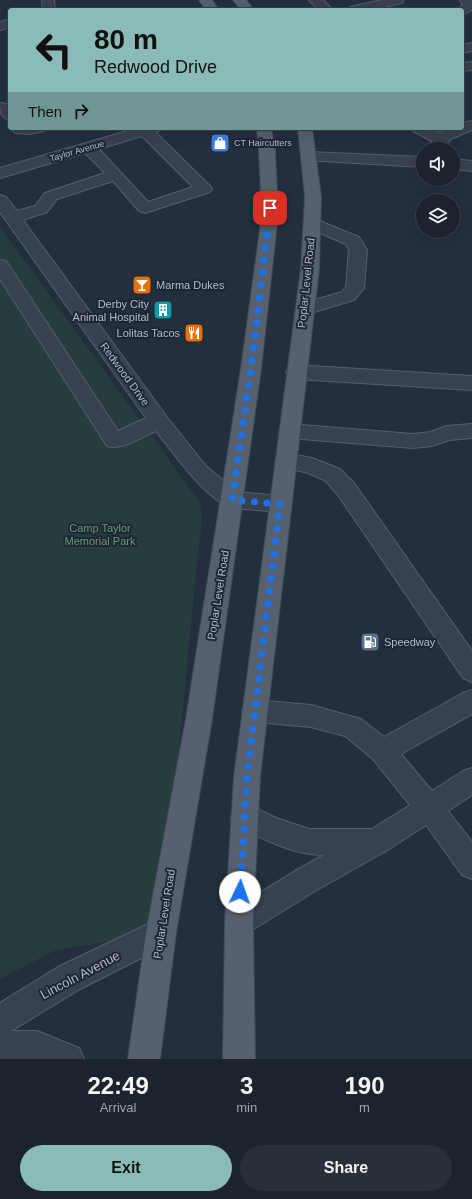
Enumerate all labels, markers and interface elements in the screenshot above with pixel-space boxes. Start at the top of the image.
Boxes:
icon: left [28,24,80,76]
text: 80 m [94,24,158,55]
text: Redwood Drive [94,57,217,77]
icon: right [70,100,92,122]
text: Then [28,103,62,120]
shop icon: CT Haircutters [209,132,231,154]
street label: Taylor Avenue [49,138,105,164]
place label: CT Haircutters [234,138,292,148]
map controls [416,142,460,238]
button: sound [416,142,460,186]
pin [253,191,287,225]
button: layers [416,194,460,238]
icon: arrive [259,197,281,219]
street label: Poplar Level Road [295,237,317,329]
bar icon: Marma Dukes [131,274,153,296]
place label: Marma Dukes [156,279,225,291]
place label: Derby City Animal Hospital [73,298,149,323]
building icon: Derby City Animal Hospital [152,299,174,321]
restaurant icon: Lolitas Tacos [183,322,205,344]
place label: Lolitas Tacos [117,327,180,339]
street label: Redwood Drive [98,340,152,408]
park label: Camp Taylor Memorial Park [65,522,136,547]
street label: Poplar Level Road [205,549,231,641]
fuel station icon: Speedway [359,631,381,653]
place label: Speedway [384,636,436,648]
street label: Poplar Level Road [151,868,177,960]
position arrow [219,871,261,913]
street label: Lincoln Avenue [38,948,122,1002]
text: 22:49 [87,1072,149,1099]
text: 3 [240,1072,253,1099]
text: 190 [345,1072,385,1099]
text: Arrival [100,1100,137,1115]
text: min [236,1100,257,1115]
text: m [359,1100,370,1115]
button: Exit [20,1145,232,1191]
button: Share [240,1145,452,1191]

